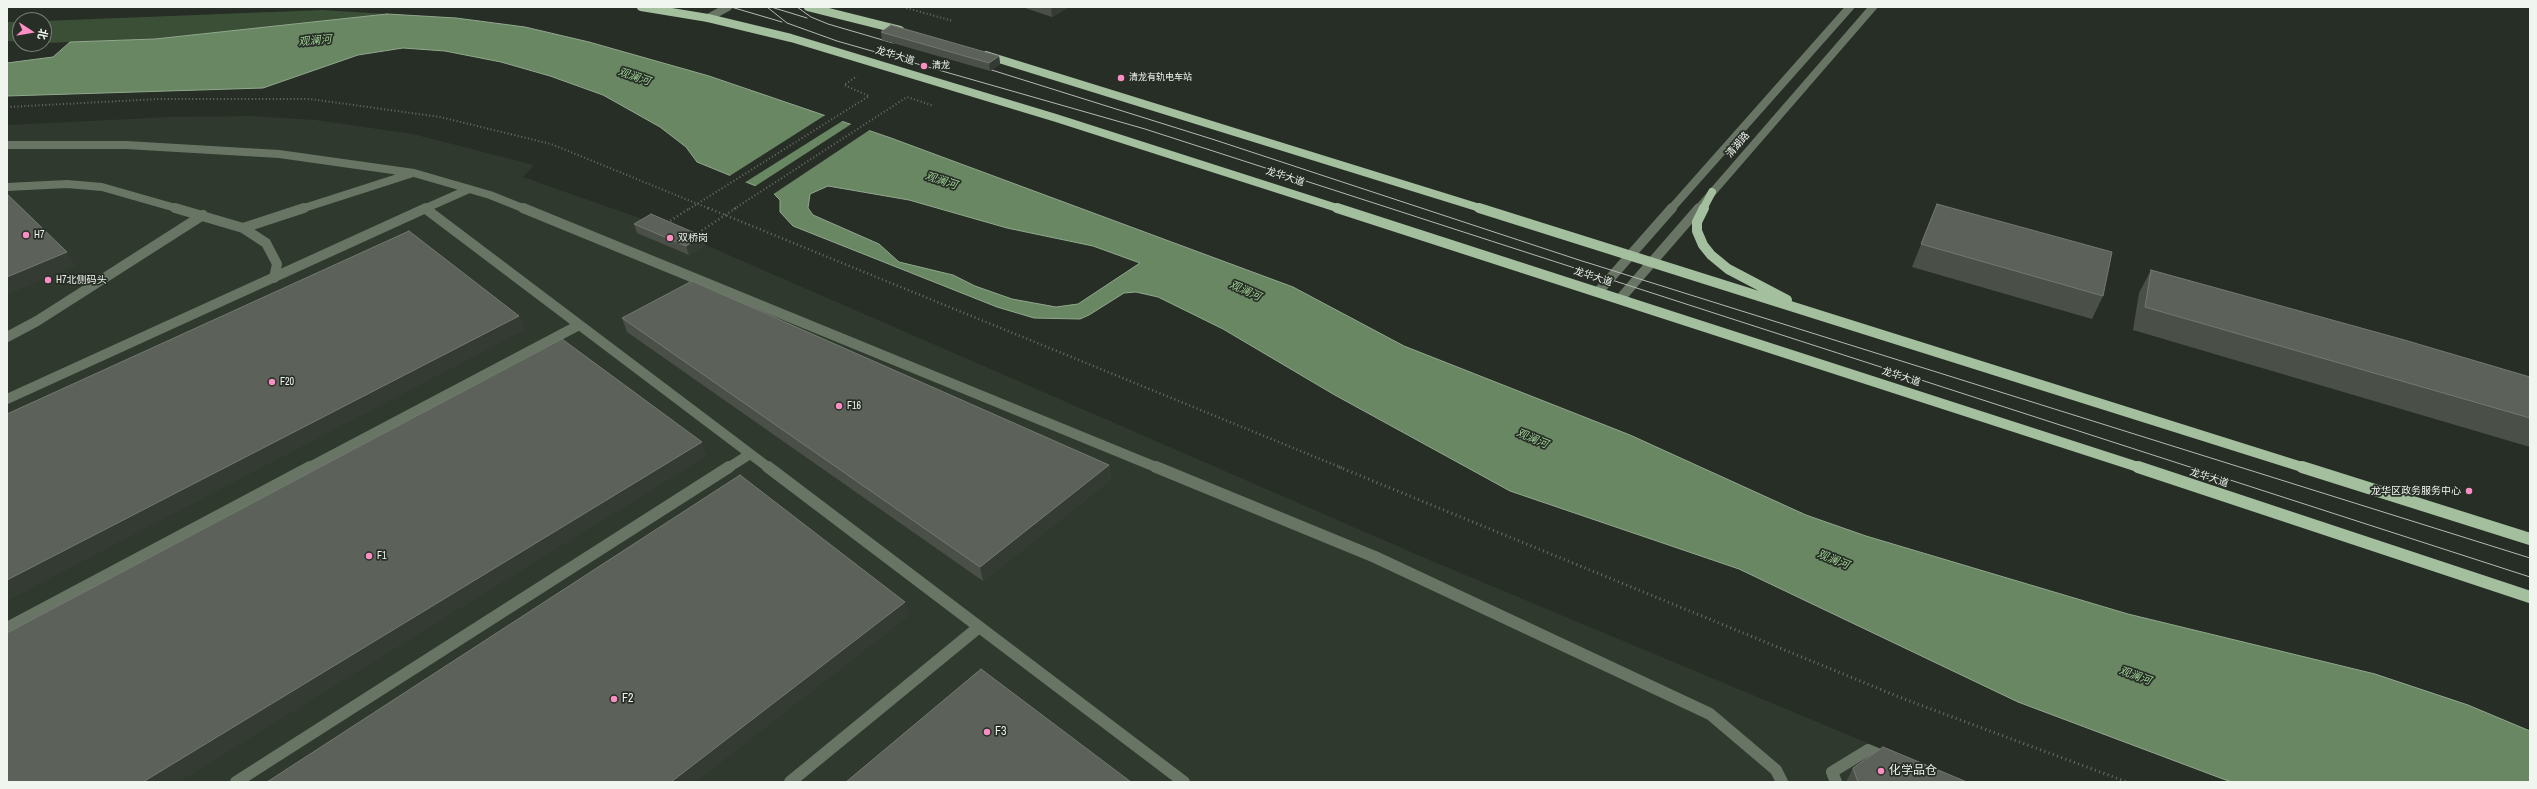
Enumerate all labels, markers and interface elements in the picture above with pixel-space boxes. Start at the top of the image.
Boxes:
north arrow [12,12,52,52]
text: 北 [35,27,51,41]
water label: 观澜河 [298,33,332,49]
street label: 龙华大道 [874,44,916,68]
marker: 清龙 [919,61,929,71]
place label: 清龙 [932,61,950,71]
water label: 观澜河 [616,65,652,89]
marker: 清龙有轨电车站 [1116,73,1126,83]
place label: 清龙有轨电车站 [1129,73,1192,83]
street label: 清湖路 [1724,130,1752,160]
street label: 龙华大道 [1264,165,1306,189]
water label: 观澜河 [923,170,959,192]
place label: H7 [34,229,44,241]
marker: H7 [21,230,31,240]
place label: 双桥岗 [678,232,708,244]
marker: 双桥岗 [665,233,675,243]
street label: 龙华大道 [1572,265,1614,289]
place label: H7北侧码头 [56,274,106,286]
marker: H7北侧码头 [43,275,53,285]
water label: 观澜河 [1227,278,1263,304]
street label: 龙华大道 [1880,365,1922,389]
place label: F20 [280,376,294,388]
marker: F20 [267,377,277,387]
place label: F16 [847,400,861,412]
marker: F16 [834,401,844,411]
water label: 观澜河 [1514,426,1550,452]
street label: 龙华大道 [2188,466,2230,490]
place label: 龙华区政务服务中心 [2371,485,2461,497]
marker: 龙华区政务服务中心 [2464,486,2474,496]
water label: 观澜河 [1815,548,1851,572]
place label: F1 [377,550,387,562]
marker: F1 [364,551,374,561]
water label: 观澜河 [2117,664,2153,688]
place label: F2 [622,692,633,706]
marker: F2 [609,694,619,704]
place label: F3 [995,725,1006,739]
marker: F3 [982,727,992,737]
place label: 化学品仓 [1889,764,1937,778]
marker: 化学品仓 [1876,766,1886,776]

